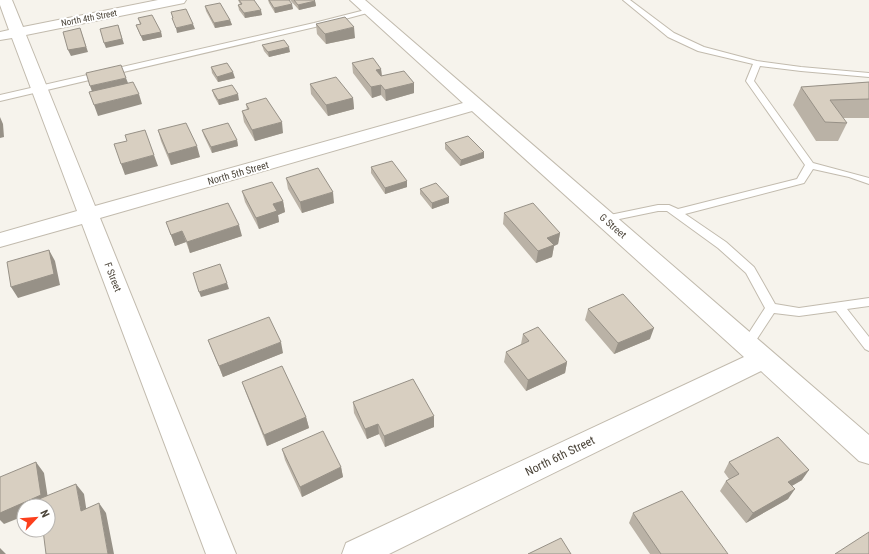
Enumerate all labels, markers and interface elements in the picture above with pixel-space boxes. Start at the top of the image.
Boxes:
street label: North 4th Street [60,8,118,28]
street label: North 5th Street [206,159,270,187]
street label: G Street [597,211,629,241]
street label: F Street [102,261,124,293]
street label: North 6th Street [523,433,597,479]
north arrow [16,498,56,538]
text: N [37,508,52,520]

